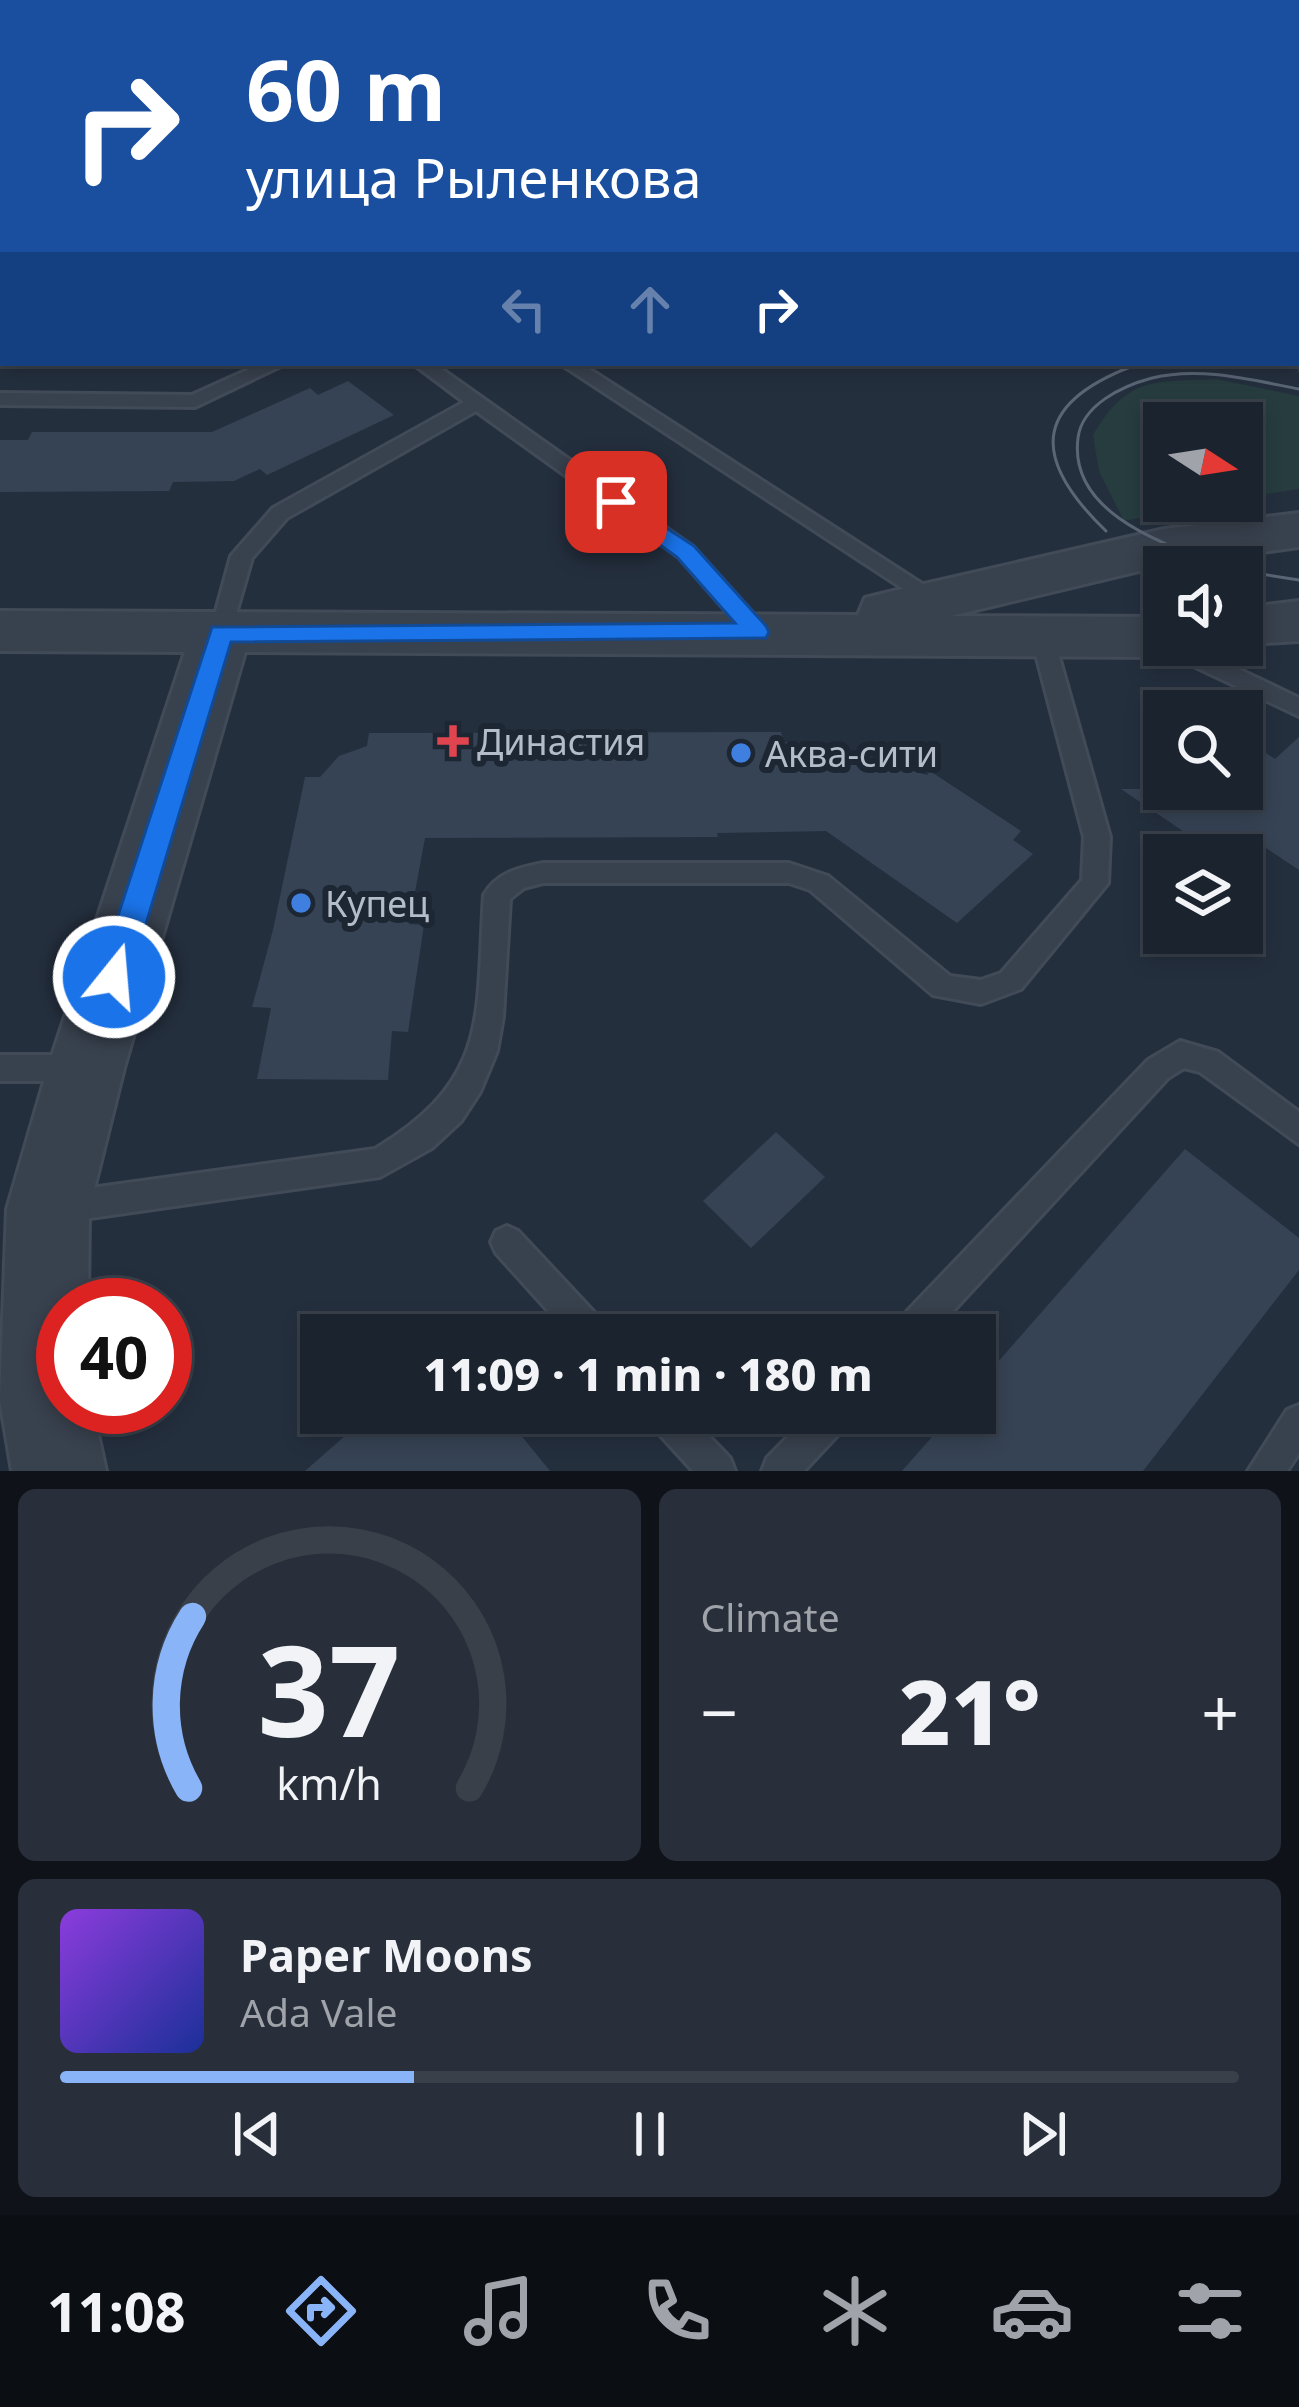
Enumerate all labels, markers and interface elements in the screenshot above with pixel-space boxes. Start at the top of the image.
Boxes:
text: 60 m [246,31,446,146]
icon: right [48,48,204,204]
text: улица Рыленкова [246,140,702,214]
icon: left [491,276,557,342]
icon: ahead [617,276,683,342]
icon: right [743,276,809,342]
north arrow [1143,402,1263,522]
map controls [1143,402,1263,954]
pin [565,451,667,553]
icon: arrive [583,469,649,535]
button: sound [1143,546,1263,666]
button: search [1143,690,1263,810]
place label: Династия [477,717,645,766]
marker: Династия [440,728,466,754]
place label: Аква-сити [765,729,938,778]
marker: Аква-сити [728,740,754,766]
button: layers [1143,834,1263,954]
place label: Купец [325,879,429,928]
marker: Купец [288,890,314,916]
position arrow [51,914,177,1040]
speed limit sign: 40 [36,1278,192,1434]
text: 11:09 · 1 min · 180 m [423,1343,873,1404]
text: Climate [701,1590,840,1643]
text: 37 [258,1604,401,1774]
text: 21° [899,1649,1041,1771]
text: − [701,1666,738,1756]
text: + [1201,1666,1239,1756]
text: km/h [277,1754,382,1813]
text: Paper Moons [240,1924,533,1985]
text: Ada Vale [240,1985,397,2038]
icon: previous [224,2101,290,2167]
icon: pause [617,2101,683,2167]
icon: next [1010,2101,1076,2167]
icon: directions [279,2269,363,2353]
icon: music [457,2269,541,2353]
icon: phone [635,2269,719,2353]
icon: climate [813,2269,897,2353]
icon: car [990,2269,1074,2353]
icon: filters [1168,2269,1252,2353]
text: 11:08 [47,2274,186,2348]

